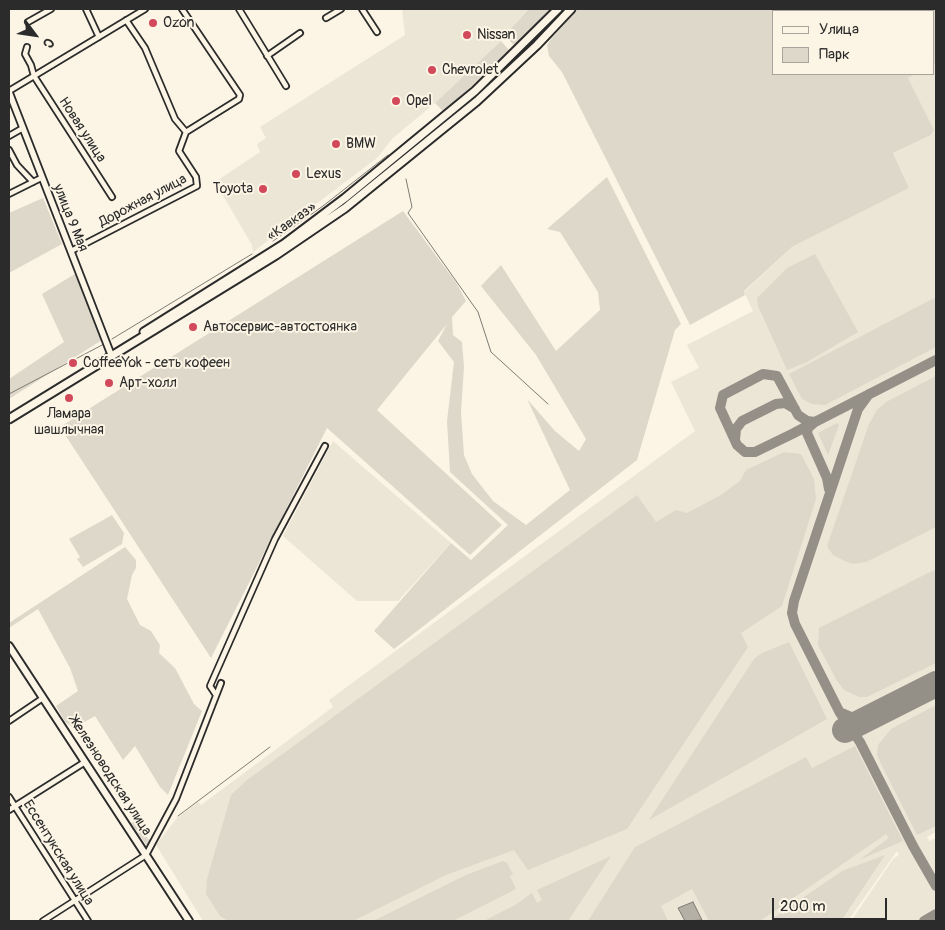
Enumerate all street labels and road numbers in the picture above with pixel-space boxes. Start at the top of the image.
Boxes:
street label: Новая улица [55,94,109,166]
street label: Дорожная улица [96,171,190,231]
street label: улица 9 Мая [49,182,91,254]
street label: «Кавказ» [264,199,320,245]
street label: Железноводская улица [65,713,155,839]
street label: Ессентукская улица [19,797,97,909]

